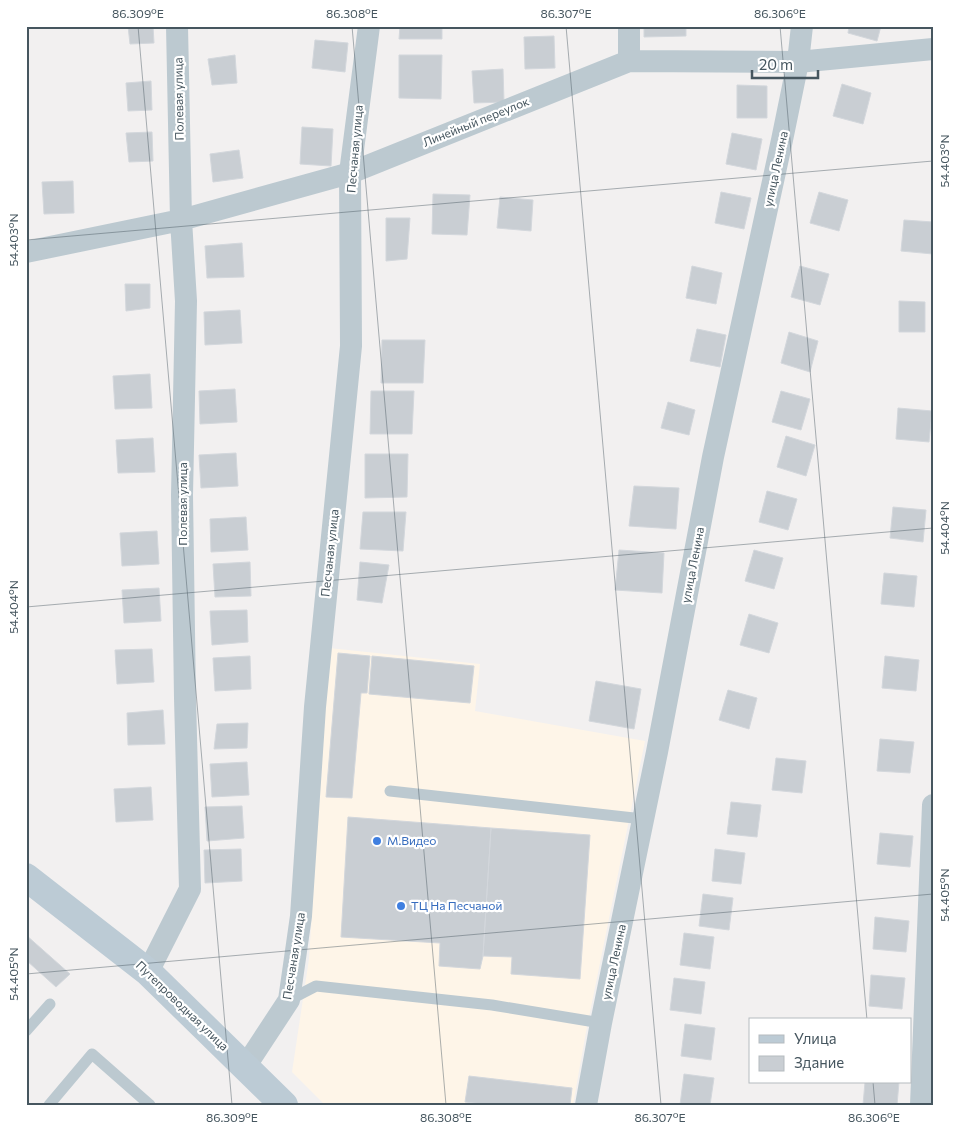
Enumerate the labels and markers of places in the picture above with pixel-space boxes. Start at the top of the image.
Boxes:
place label: М.Видео [387,833,436,847]
marker: М.Видео [371,835,383,847]
place label: ТЦ На Песчаной [411,898,502,912]
marker: ТЦ На Песчаной [395,900,407,912]

